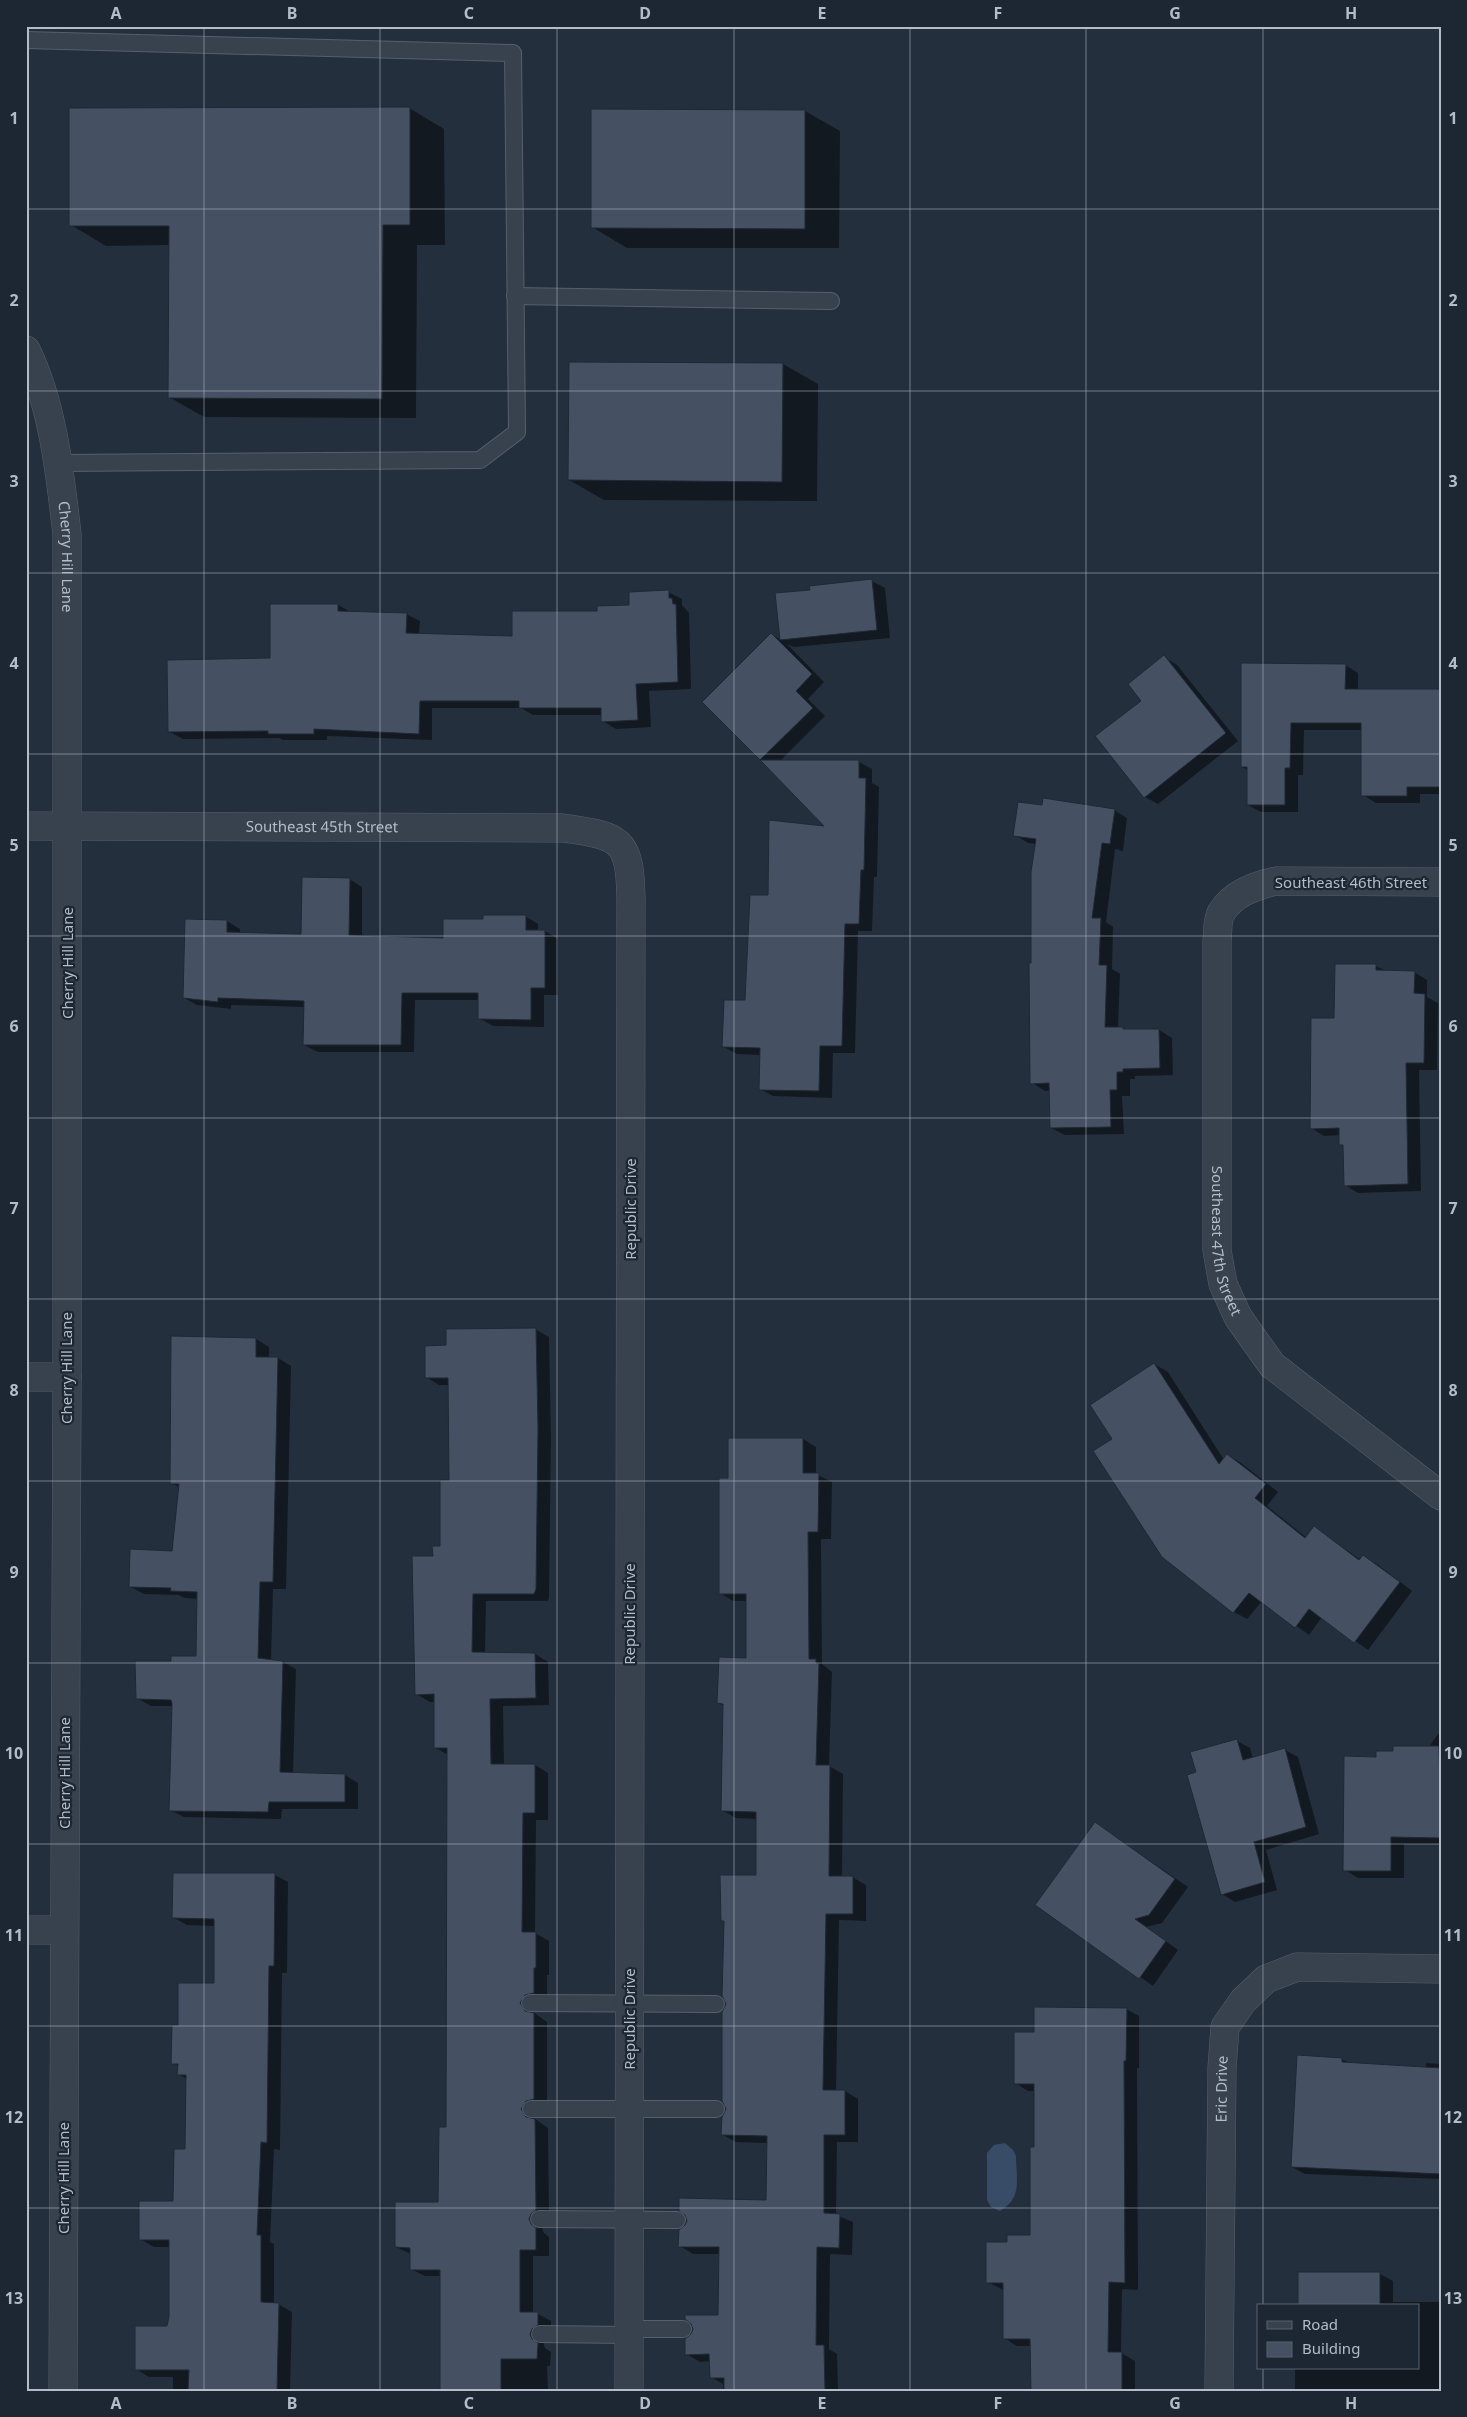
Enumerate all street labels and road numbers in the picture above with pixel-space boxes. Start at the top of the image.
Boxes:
street label: Cherry Hill Lane [54,500,78,613]
street label: Southeast 45th Street [246,816,399,836]
street label: Southeast 46th Street [1275,872,1428,892]
street label: Cherry Hill Lane [57,907,77,1019]
street label: Republic Drive [620,1158,640,1260]
street label: Southeast 47th Street [1208,1166,1247,1319]
street label: Cherry Hill Lane [56,1312,76,1424]
street label: Republic Drive [619,1563,639,1665]
street label: Cherry Hill Lane [54,1717,74,1829]
street label: Republic Drive [619,1968,639,2070]
street label: Eric Drive [1210,2055,1232,2122]
street label: Cherry Hill Lane [53,2122,73,2234]

